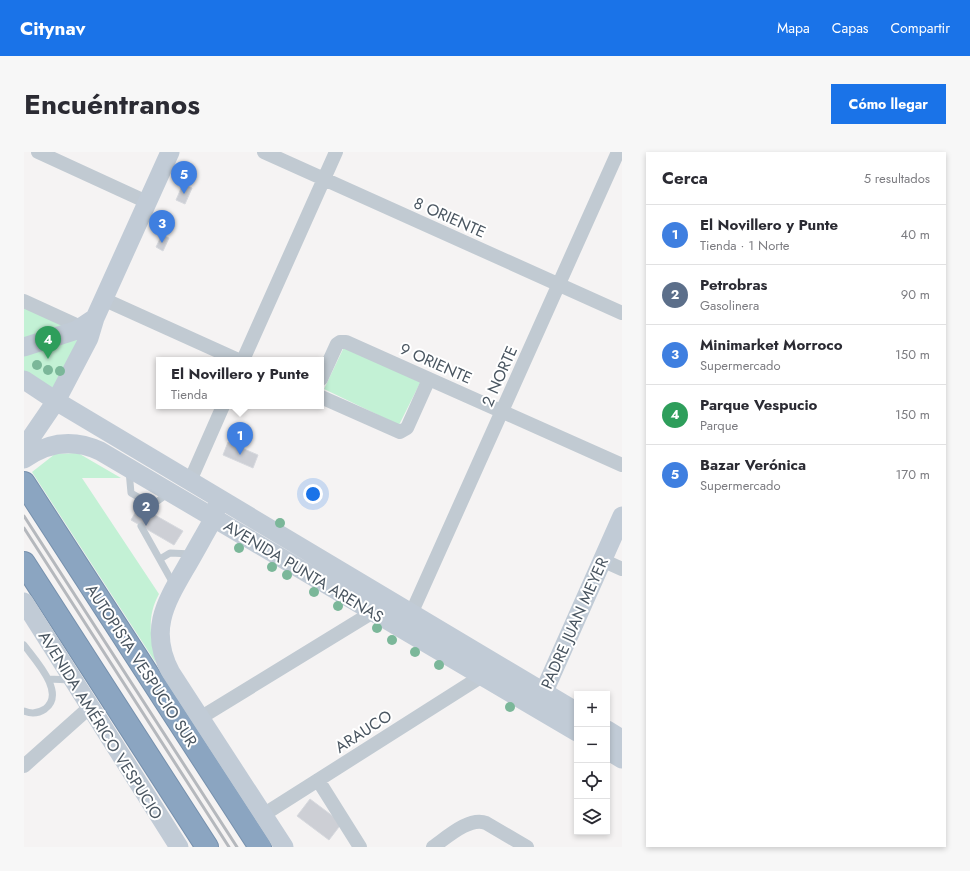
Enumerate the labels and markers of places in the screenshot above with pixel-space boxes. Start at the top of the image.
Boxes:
pin: 5 [171,161,197,194]
pin: 3 [149,210,175,243]
pin: 4 [35,326,61,359]
pin: 1 [227,422,253,455]
pin: 2 [133,493,159,526]

